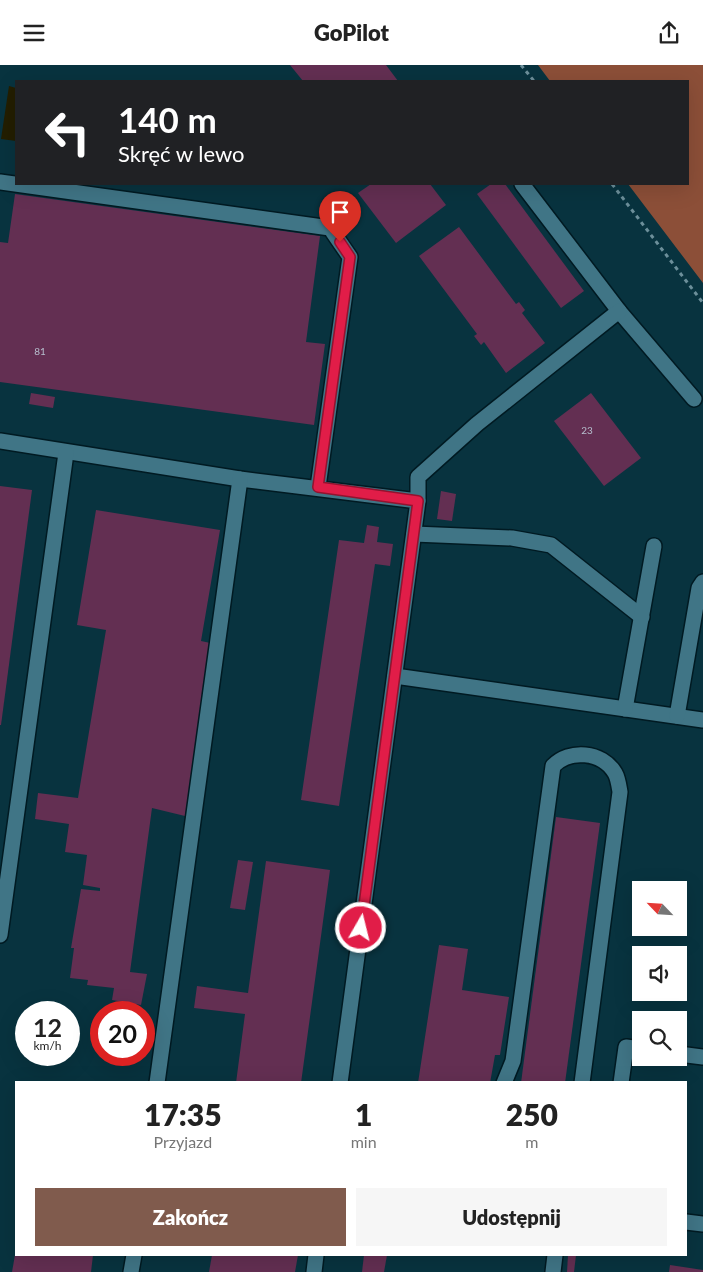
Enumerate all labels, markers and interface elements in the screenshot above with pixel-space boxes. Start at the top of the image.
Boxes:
icon: menu [20,19,48,47]
text: GoPilot [314,19,389,46]
icon: share [655,19,683,47]
text: 140 m [118,98,217,140]
icon: left [35,100,100,165]
text: Skręć w lewo [118,140,245,167]
pin [319,191,361,242]
icon: arrive [326,198,354,226]
house number: 81 [34,345,46,357]
house number: 23 [581,424,593,436]
north arrow [632,881,688,936]
map controls [632,881,687,1066]
position arrow [334,901,386,953]
button: sound [632,946,687,1001]
speed limit sign: 20 [90,1001,155,1066]
button: search [632,1011,687,1066]
text: 12 [33,1012,62,1042]
text: km/h [33,1038,62,1053]
text: 17:35 [144,1096,222,1132]
text: 1 [355,1096,372,1132]
text: 250 [506,1096,558,1132]
text: Przyjazd [154,1132,212,1151]
text: min [351,1132,377,1151]
text: m [525,1132,538,1151]
button: Zakończ [35,1188,346,1246]
button: Udostępnij [356,1188,667,1246]

